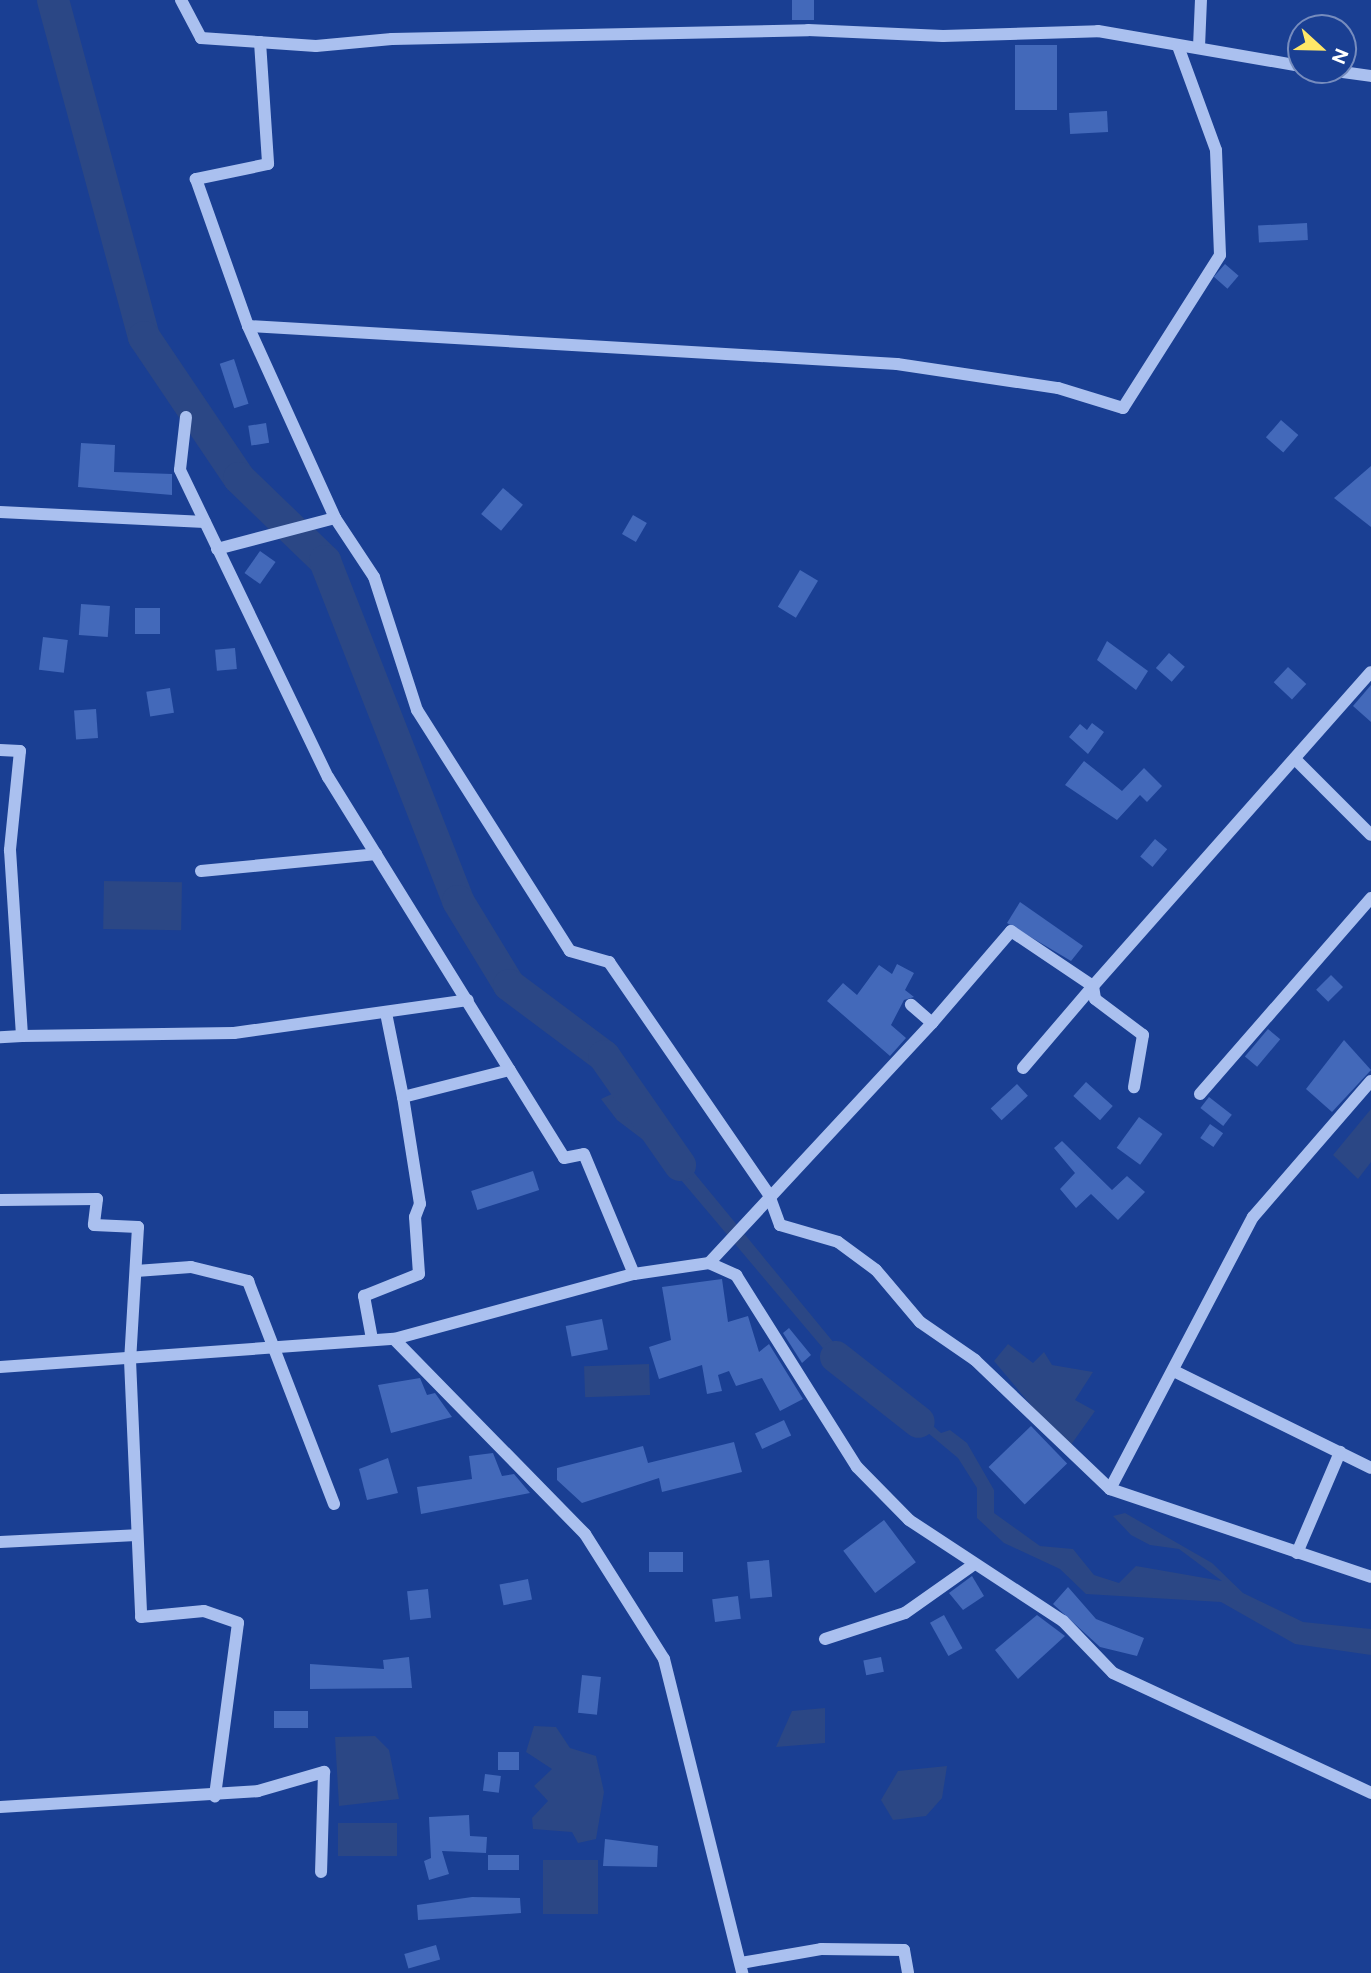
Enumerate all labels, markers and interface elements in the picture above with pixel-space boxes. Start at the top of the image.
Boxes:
north arrow [1287,14,1357,84]
text: N [1327,45,1353,67]

